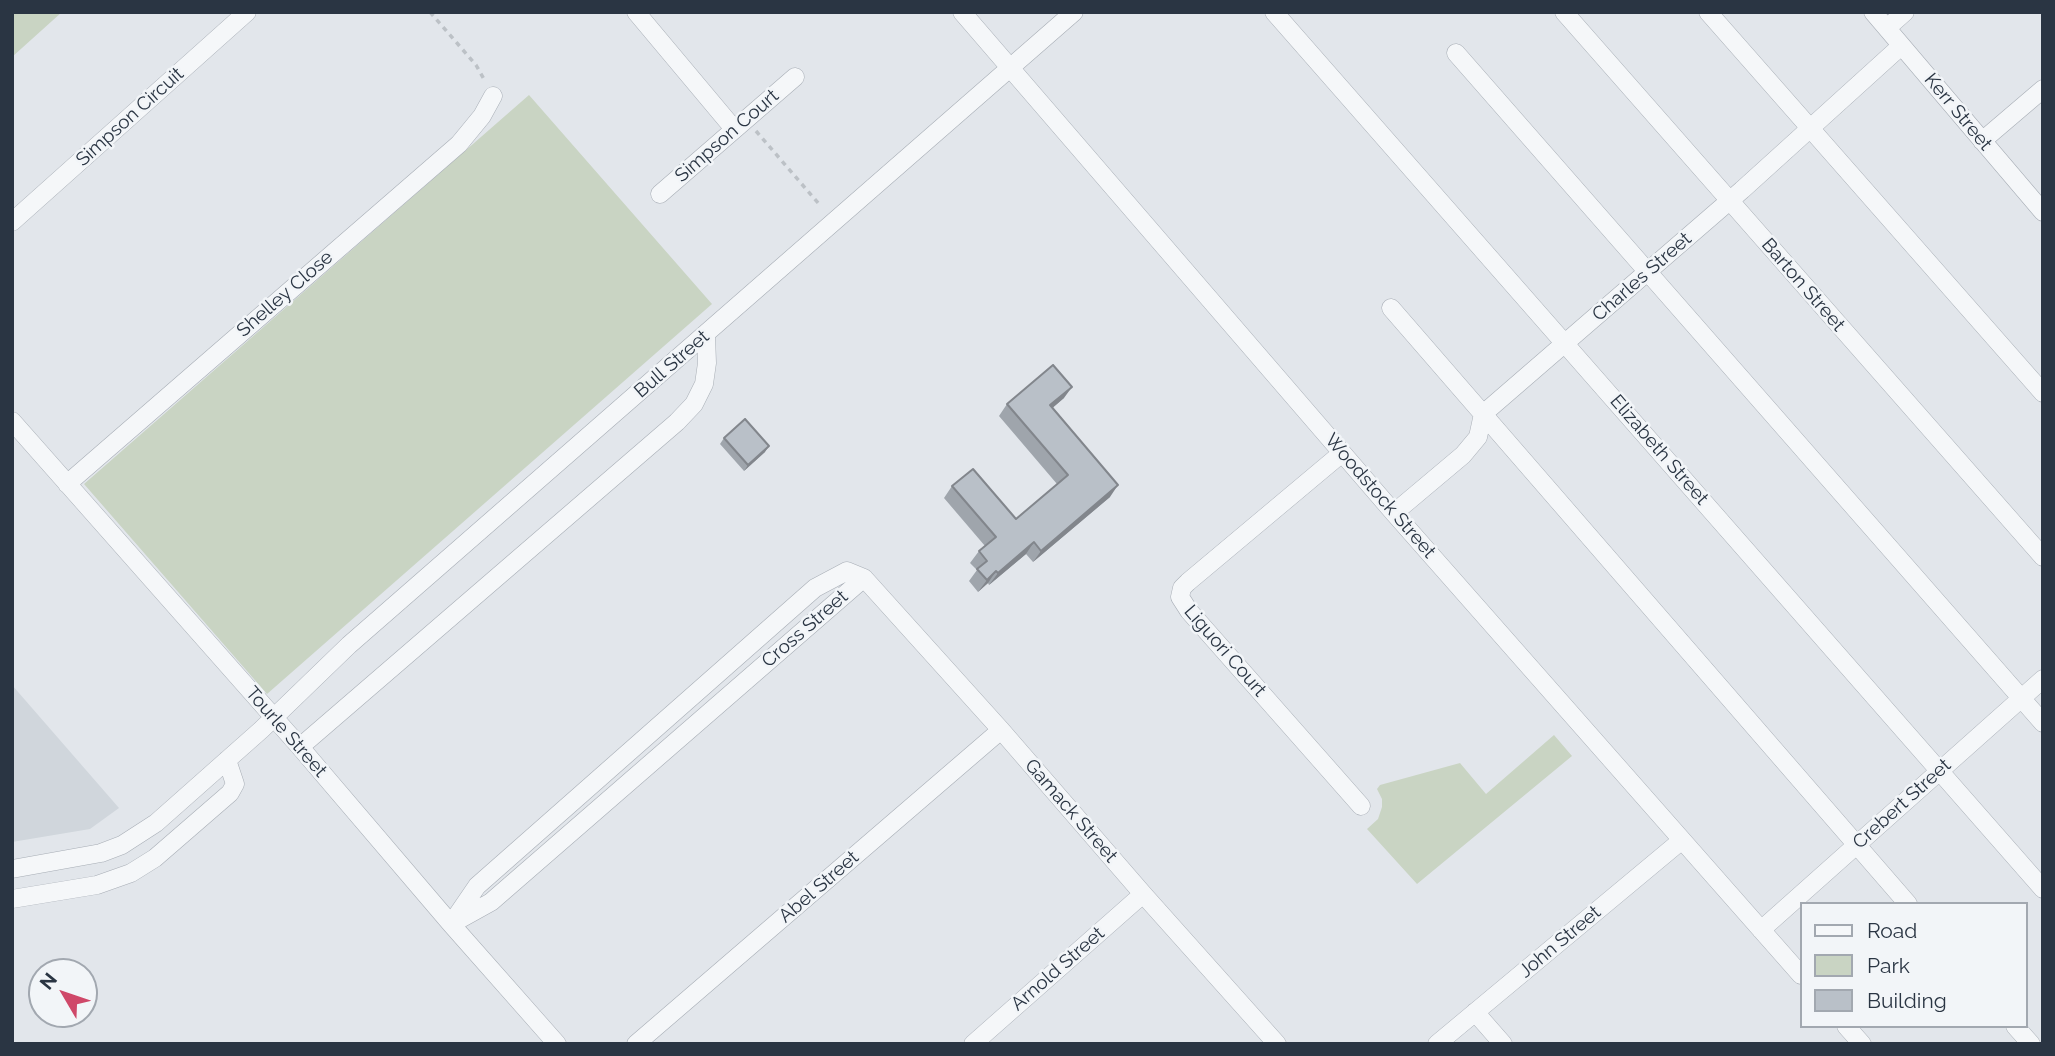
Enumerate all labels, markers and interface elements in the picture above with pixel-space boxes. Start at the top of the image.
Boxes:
street label: Simpson Circuit [71,63,189,171]
street label: Kerr Street [1919,69,1997,155]
street label: Simpson Court [670,85,784,187]
street label: Charles Street [1588,228,1696,326]
street label: Barton Street [1756,234,1850,336]
street label: Shelley Close [232,246,338,342]
street label: Bull Street [630,325,714,403]
street label: Elizabeth Street [1605,390,1713,510]
street label: Woodstock Street [1320,429,1440,563]
street label: Cross Street [757,585,853,673]
street label: Liguori Court [1179,601,1271,701]
street label: Tourle Street [240,682,332,782]
street label: Crebert Street [1848,754,1956,854]
street label: Gamack Street [1020,755,1122,867]
street label: Abel Street [774,846,864,928]
street label: John Street [1514,901,1606,983]
legend [1800,902,2027,1028]
text: Road [1867,918,1917,943]
street label: Arnold Street [1007,922,1109,1016]
text: Park [1867,953,1910,978]
north arrow [28,958,98,1028]
text: N [35,968,61,994]
text: Building [1867,988,1947,1013]

